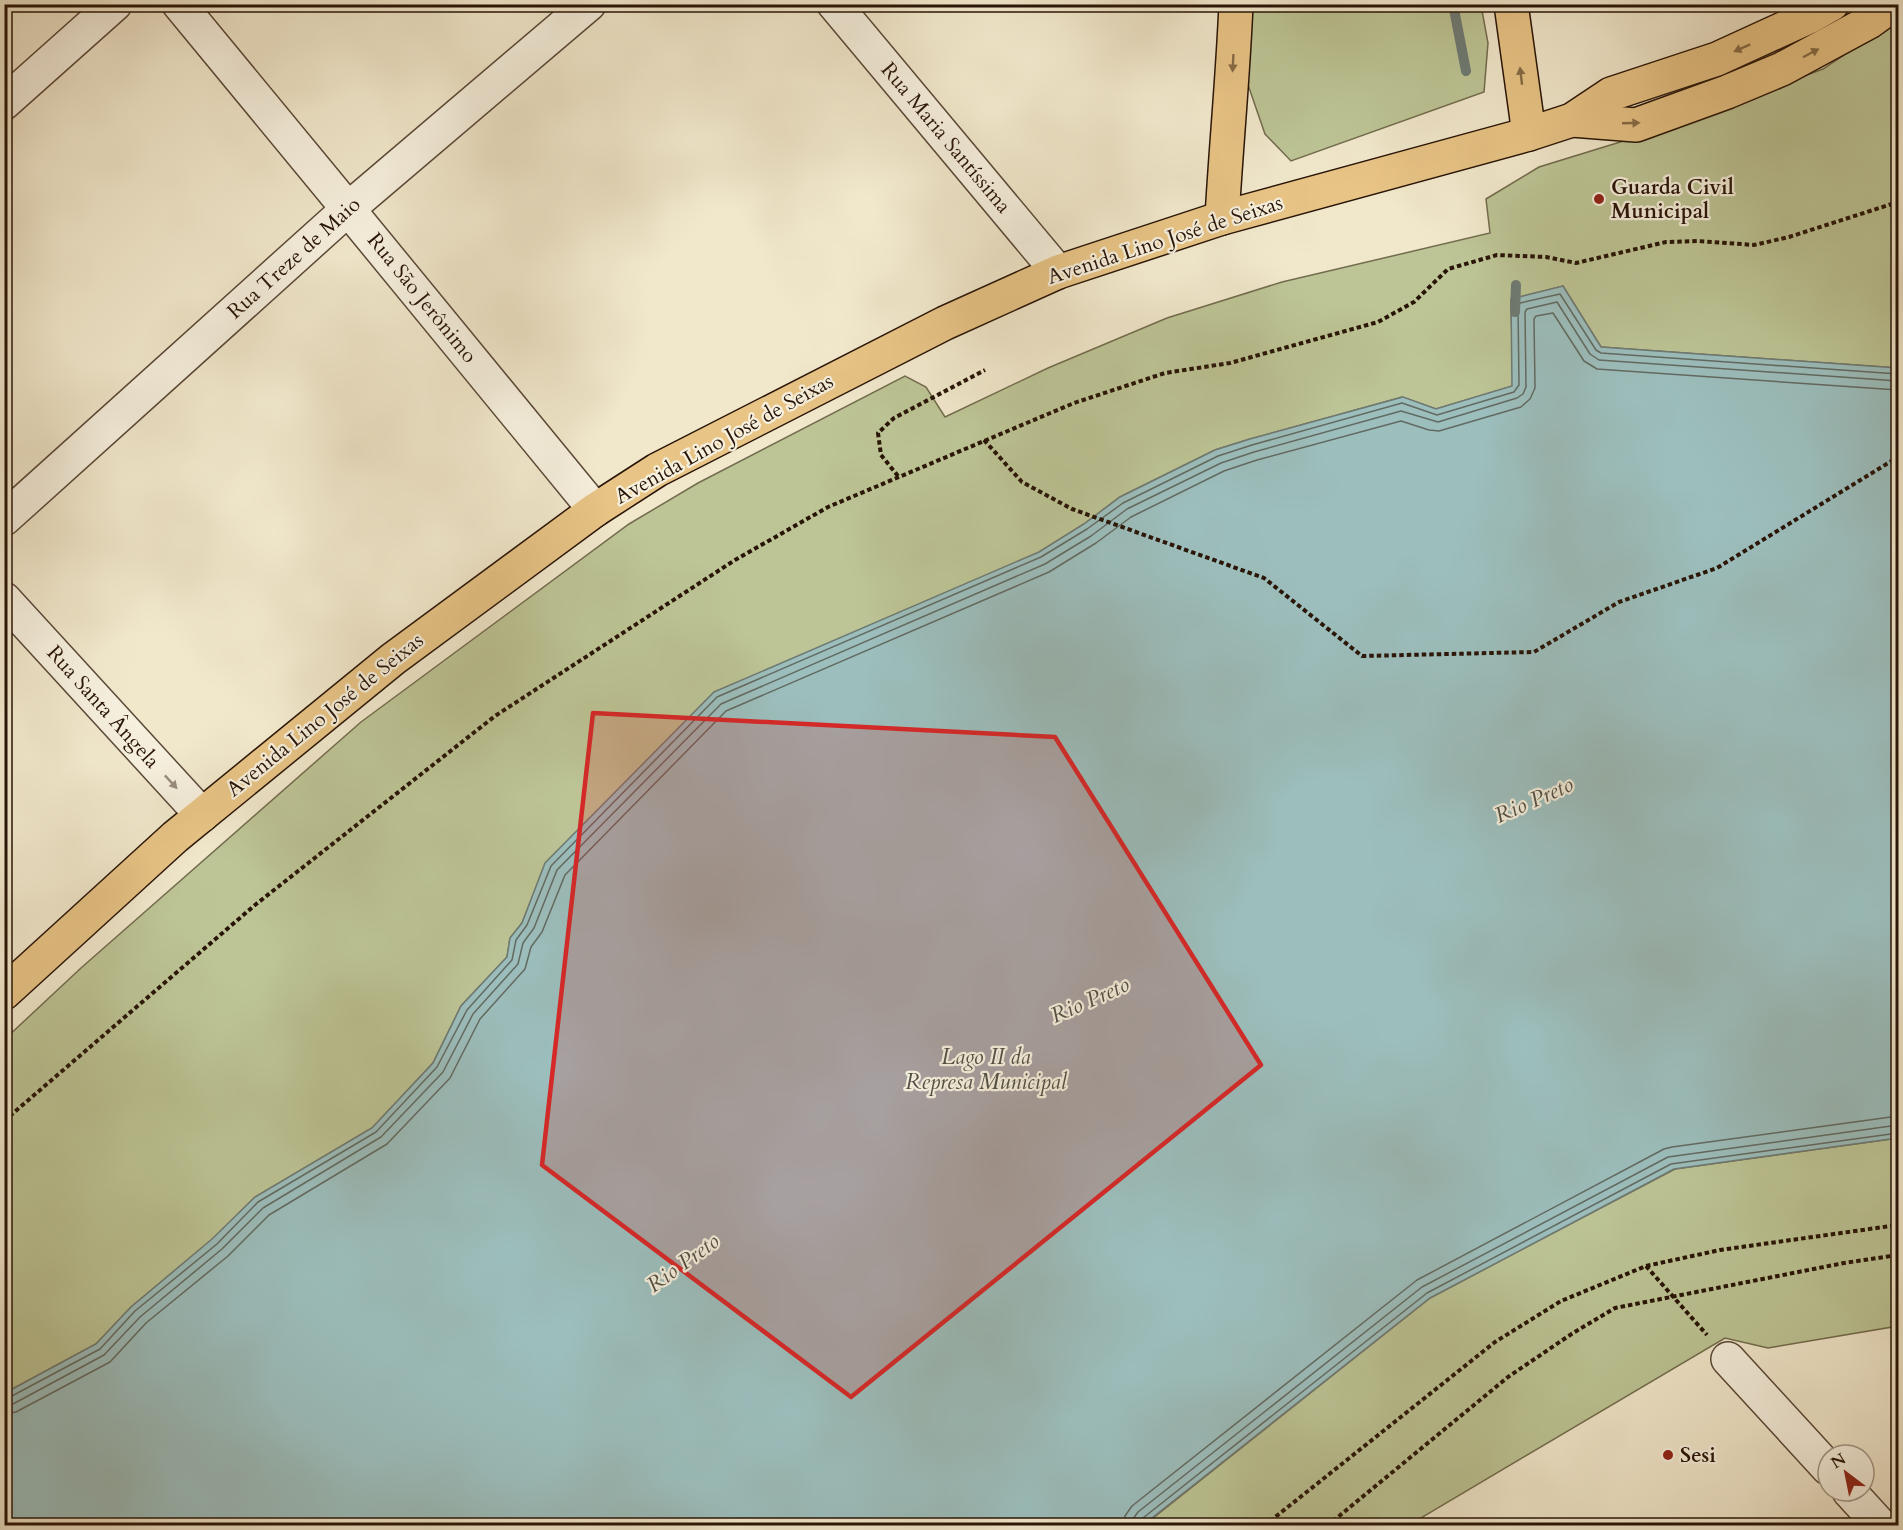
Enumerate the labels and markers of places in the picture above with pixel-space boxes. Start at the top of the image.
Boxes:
place label: Guarda Civil Municipal [1611,173,1734,226]
marker: Guarda Civil Municipal [1592,192,1606,206]
place label: Sesi [1680,1441,1716,1470]
marker: Sesi [1661,1448,1675,1462]

